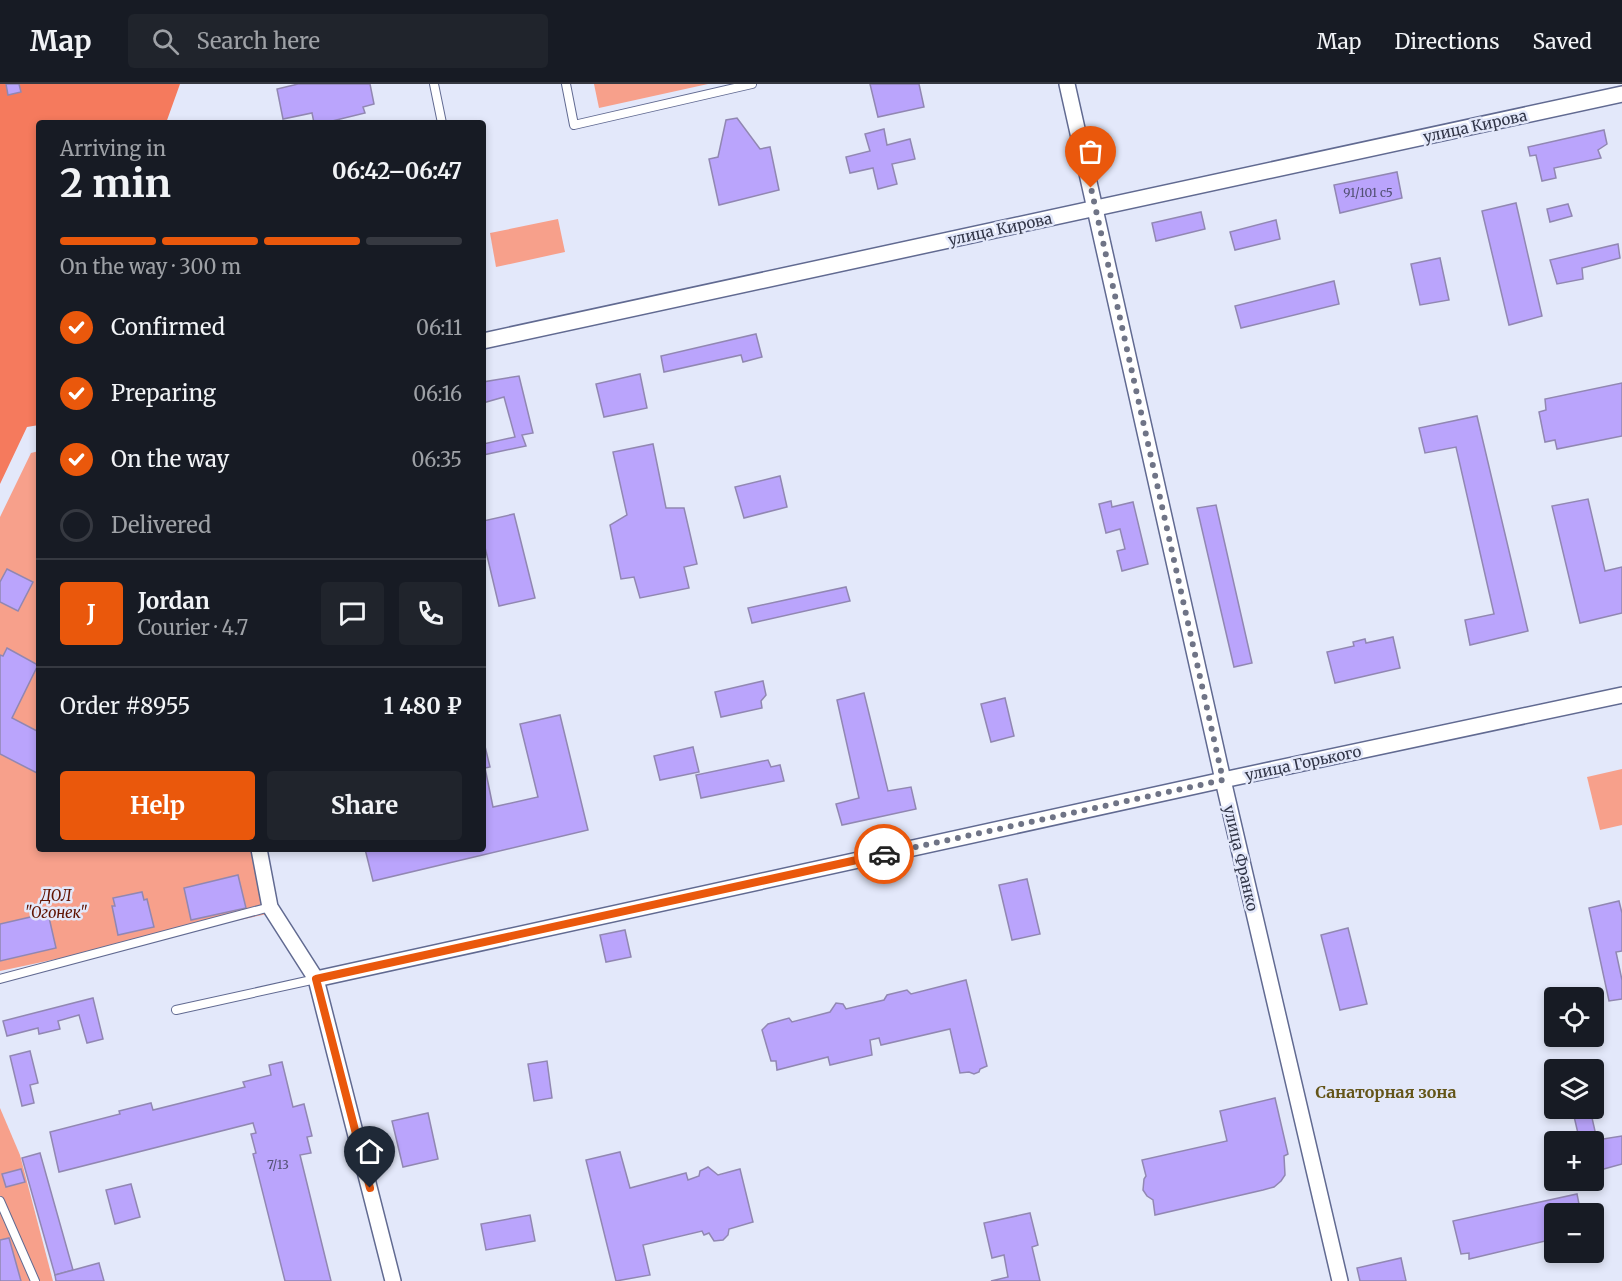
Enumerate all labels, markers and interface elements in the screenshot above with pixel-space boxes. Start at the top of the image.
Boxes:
search box [128,14,548,68]
text: Map [30,23,92,59]
icon: search [149,25,182,58]
text: Search here [197,27,320,55]
text: Map [1317,28,1361,55]
text: Directions [1394,28,1499,55]
text: Saved [1532,28,1592,55]
street label: улица Кирова [1421,106,1529,146]
pin [1065,126,1116,188]
icon: bag [1074,135,1107,168]
text: Arriving in [60,136,166,161]
text: 06:42–06:47 [332,157,462,185]
text: 2 min [60,159,171,208]
house number: 91/101 с5 [1343,185,1393,200]
street label: улица Кирова [946,209,1054,249]
text: On the way · 300 m [60,254,241,279]
icon: check [60,311,93,344]
text: Confirmed [111,313,225,341]
text: 06:11 [416,315,462,340]
icon: check [60,377,93,410]
text: Preparing [111,379,216,407]
text: 06:16 [413,381,462,406]
icon: check [60,443,93,476]
text: On the way [111,445,229,473]
text: 06:35 [411,447,462,472]
text: Delivered [111,511,211,539]
button: chat [321,582,384,645]
button: phone [399,582,462,645]
text: Jordan [138,587,210,615]
text: J [87,599,96,627]
text: Courier · 4.7 [138,615,248,640]
text: Order #8955 [60,692,190,720]
text: 1 480 ₽ [384,692,462,720]
street label: улица Горького [1243,741,1363,785]
button: Help [60,771,255,840]
button: Share [267,771,462,840]
street label: улица Франко [1220,803,1262,913]
courier [854,824,914,884]
icon: car [868,838,901,871]
park label: ДОЛ "Огонек" [25,886,88,922]
map controls [1544,987,1604,1263]
button: locate [1544,987,1604,1047]
button: layers [1544,1059,1604,1119]
district label: Санаторная зона [1316,1082,1456,1102]
pin [344,1126,395,1188]
button: + [1544,1131,1604,1191]
icon: home [353,1135,386,1168]
house number: 7/13 [267,1157,289,1172]
button: − [1544,1203,1604,1263]

